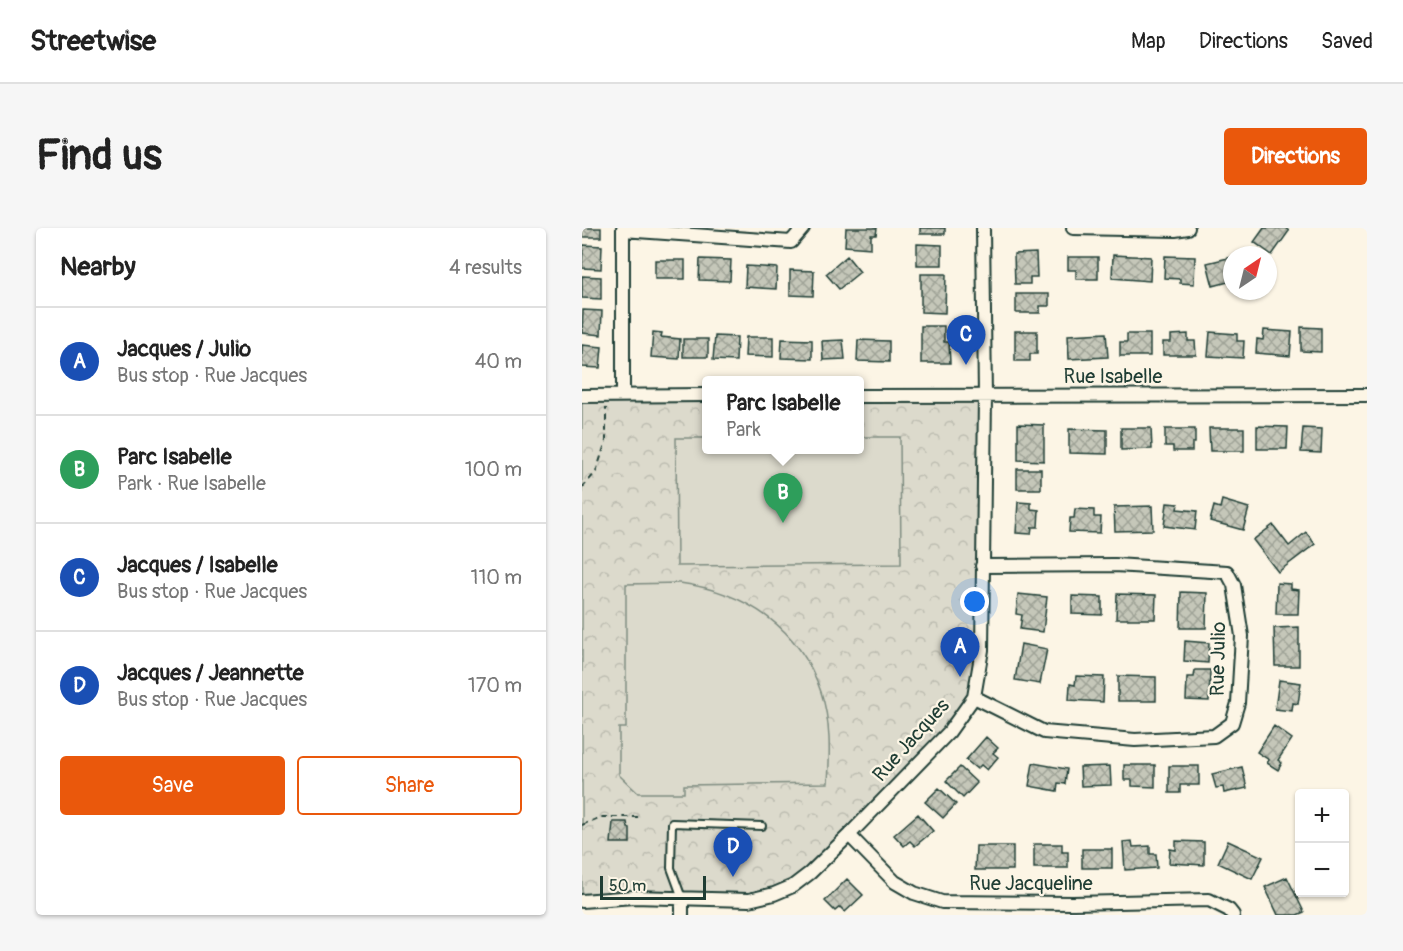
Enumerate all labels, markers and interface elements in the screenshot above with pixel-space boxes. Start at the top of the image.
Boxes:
text: Streetwise [30,24,156,59]
text: Map [1131,28,1166,55]
text: Directions [1199,28,1288,55]
text: Saved [1321,28,1373,55]
button: Directions [1224,128,1367,185]
text: Find us [36,130,162,182]
north arrow [1223,246,1277,300]
text: Nearby [60,251,136,283]
text: 4 results [449,255,522,280]
pin: C [946,316,986,365]
text: Jacques / Julio [117,335,251,363]
text: A [73,349,86,374]
text: 40 m [475,349,522,374]
text: Bus stop · Rue Jacques [117,363,307,388]
street label: Rue Isabelle [1064,364,1163,389]
popup [702,376,864,454]
text: Parc Isabelle [726,389,840,417]
text: Park [726,417,761,442]
text: Parc Isabelle [117,443,232,471]
text: B [74,457,85,482]
text: 100 m [465,457,522,482]
text: Park · Rue Isabelle [117,471,266,496]
pin: B [764,474,802,523]
text: Jacques / Isabelle [117,551,278,579]
text: C [73,565,86,590]
text: 110 m [471,565,522,590]
text: Bus stop · Rue Jacques [117,579,307,604]
your location [960,587,989,616]
street label: Rue Julio [1205,621,1231,696]
pin: A [940,628,980,677]
text: Jacques / Jeannette [117,659,304,687]
text: D [73,673,86,698]
text: 170 m [468,673,522,698]
text: Bus stop · Rue Jacques [117,687,307,712]
street label: Rue Jacques [867,693,955,787]
button: Save [60,756,285,815]
button: Share [297,756,522,815]
map controls [1295,789,1349,897]
button: + [1295,789,1349,843]
pin: D [714,828,752,877]
button: − [1295,843,1349,897]
street label: Rue Jacqueline [969,871,1093,896]
scale bar [600,873,706,900]
text: 50 m [609,876,646,896]

